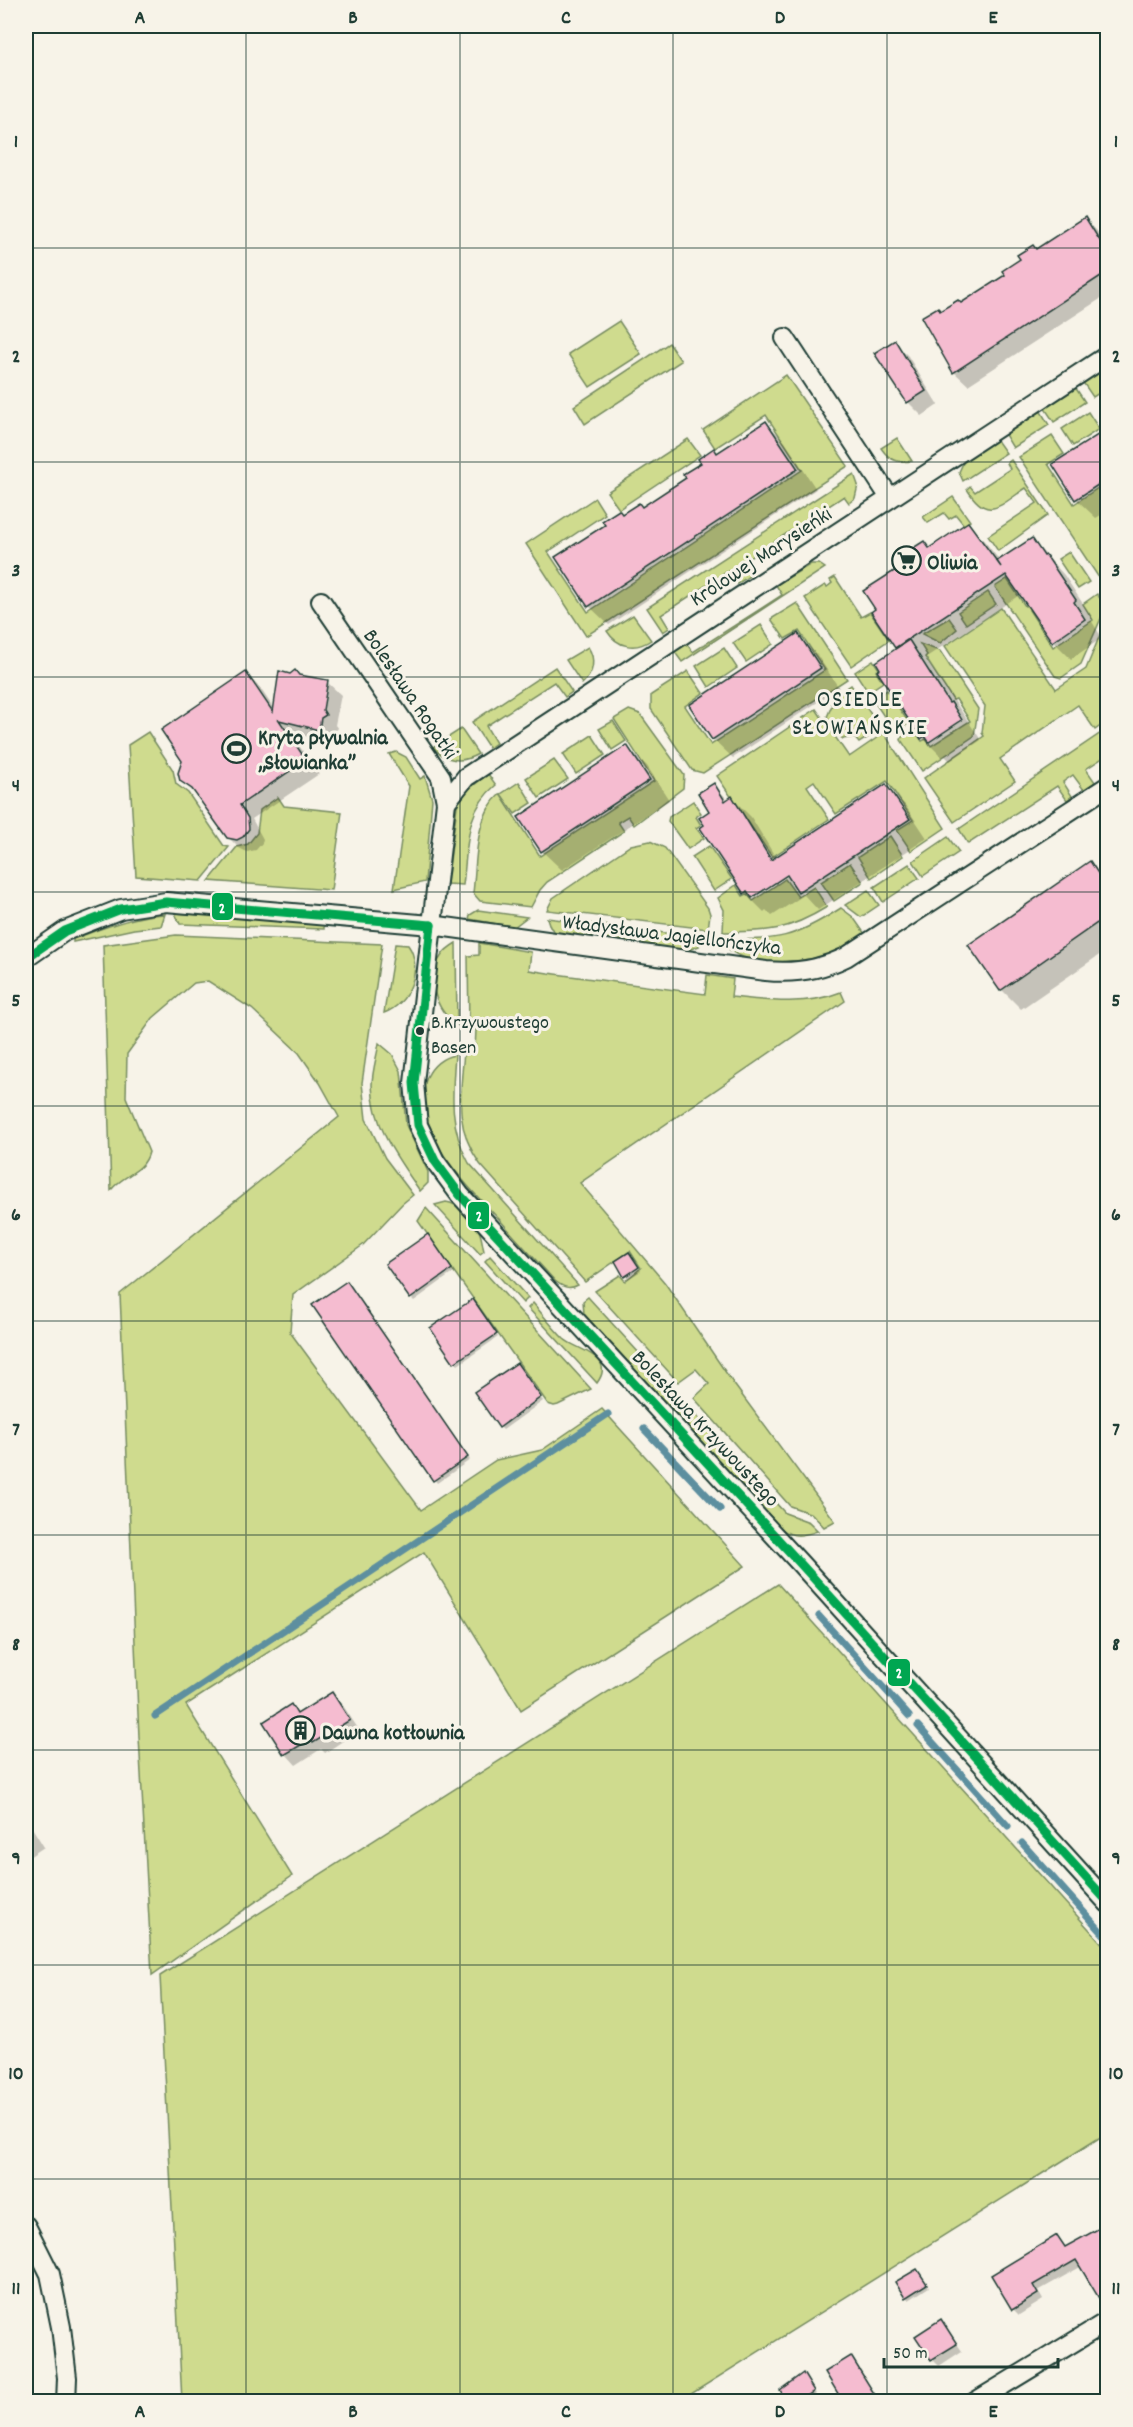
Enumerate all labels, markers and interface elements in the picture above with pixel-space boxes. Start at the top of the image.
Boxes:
text: A [135,5,146,33]
text: B [348,5,358,33]
text: C [561,5,571,33]
text: D [775,5,786,33]
text: E [988,5,998,33]
text: 1 [14,129,18,157]
text: 1 [1114,129,1118,157]
text: 2 [12,344,20,372]
text: 2 [1112,344,1120,372]
street label: Królowej Marysieńki [685,500,839,616]
supermarket icon: Oliwia [890,545,922,577]
place label: Oliwia [927,549,978,580]
text: 3 [12,558,20,586]
text: 3 [1112,558,1120,586]
street label: Bolesława Rogatki [354,624,464,766]
district label: OSIEDLE SŁOWIAŃSKIE [792,684,928,746]
place label: Kryta pływalnia „Słowianka” [258,724,388,780]
sports icon: Kryta pływalnia „Słowianka” [221,733,253,765]
text: 4 [12,773,20,801]
text: 4 [1112,773,1120,801]
line badge: 2 [211,892,234,921]
text: 2 [219,898,226,921]
street label: Władysława Jagiellończyka [561,908,783,965]
text: 5 [11,988,21,1016]
text: 5 [1111,988,1121,1016]
place label: B.Krzywoustego Basen [431,1010,549,1063]
marker: B.Krzywoustego Basen [414,1025,426,1037]
line badge: 2 [467,1201,490,1230]
text: 6 [11,1202,21,1230]
text: 6 [1111,1202,1121,1230]
text: 2 [476,1206,483,1229]
street label: Bolesława Krzywoustego [623,1344,786,1515]
text: 7 [12,1417,20,1445]
text: 7 [1112,1417,1120,1445]
text: 8 [12,1632,20,1660]
text: 8 [1112,1632,1120,1660]
line badge: 2 [887,1658,911,1687]
text: 2 [896,1663,903,1686]
building icon: Dawna kotłownia [285,1715,317,1747]
place label: Dawna kotłownia [322,1719,465,1750]
text: 9 [11,1846,21,1874]
text: 9 [1111,1846,1121,1874]
text: 10 [8,2061,24,2089]
text: 10 [1108,2061,1124,2089]
text: 11 [12,2276,20,2304]
text: 11 [1112,2276,1120,2304]
scale bar [884,2331,1058,2369]
text: 50 m [893,2342,928,2367]
text: A [135,2399,146,2427]
text: B [348,2399,358,2427]
text: C [561,2399,571,2427]
text: D [775,2399,786,2427]
text: E [988,2399,998,2427]

